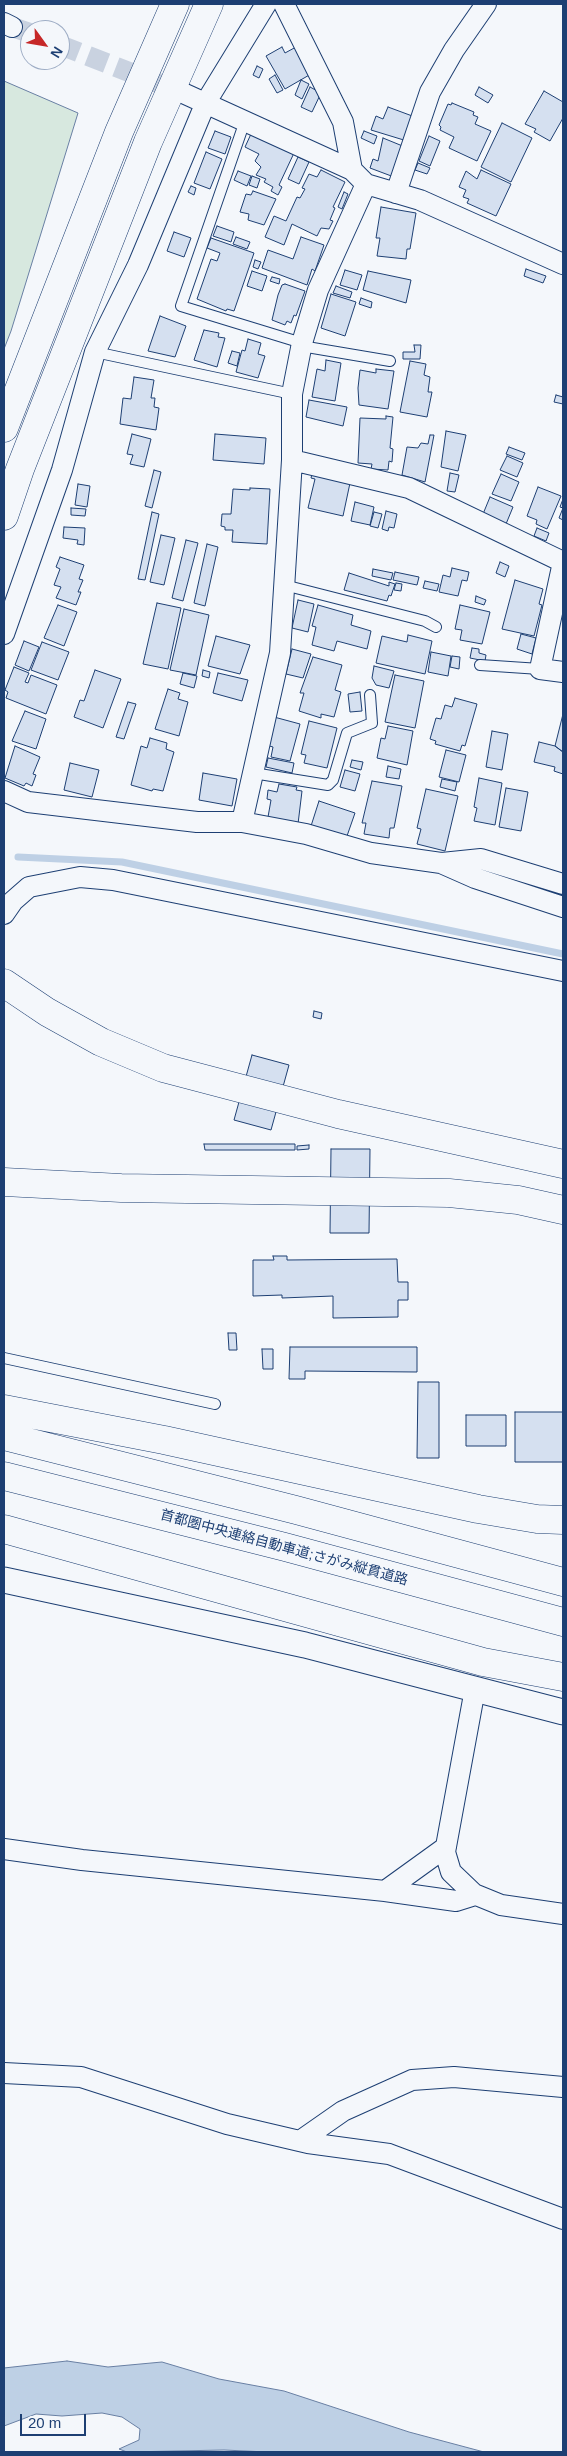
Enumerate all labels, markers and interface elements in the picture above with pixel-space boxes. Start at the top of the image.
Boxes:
north arrow [20,20,70,70]
text: N [47,44,66,61]
street label: 首都圏中央連絡自動車道;さがみ縦貫道路 [158,1507,410,1589]
scale bar [22,2404,89,2436]
text: 20 m [28,2414,61,2431]

